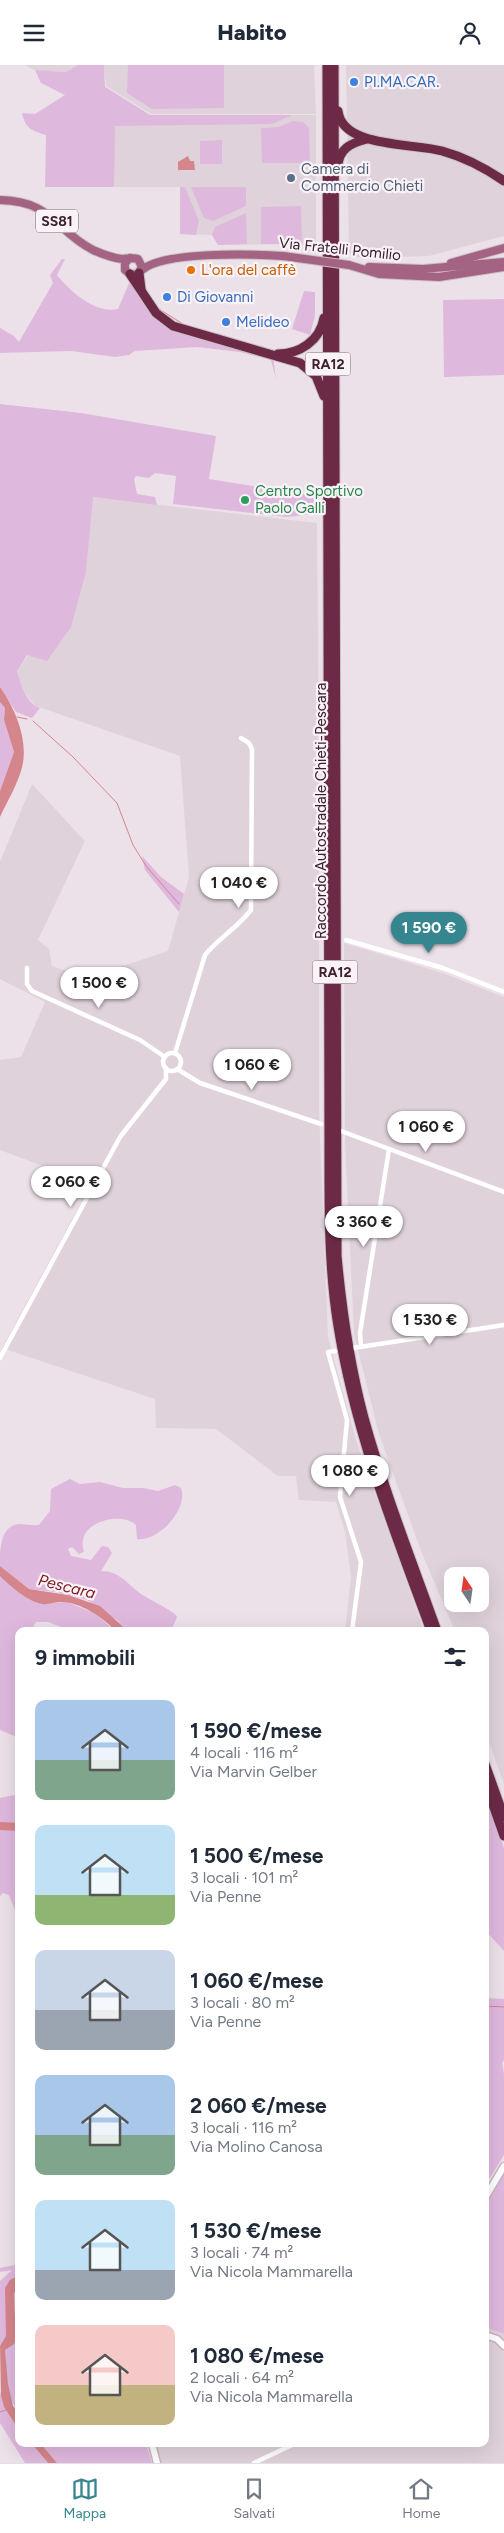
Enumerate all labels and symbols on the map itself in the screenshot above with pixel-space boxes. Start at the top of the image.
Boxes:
place label: PI.MA.CAR. [364,73,439,91]
marker: PI.MA.CAR. [348,76,360,88]
place label: Camera di Commercio Chieti [301,160,423,195]
marker: Camera di Commercio Chieti [285,172,297,184]
road number: SS81 [36,209,78,233]
street label: Via Fratelli Pomilio [278,234,402,264]
place label: L'ora del caffè [201,261,296,279]
marker: L'ora del caffè [185,264,197,276]
place label: Di Giovanni [177,288,253,306]
marker: Di Giovanni [161,291,173,303]
place label: Melideo [236,313,290,331]
marker: Melideo [220,316,232,328]
road number: RA12 [306,353,350,375]
place label: Centro Sportivo Paolo Galli [255,482,363,517]
marker: Centro Sportivo Paolo Galli [239,494,251,506]
street label: Raccordo Autostradale Chieti-Pescara [312,683,330,939]
pin: 1 040 € [193,867,285,909]
pin: 1 590 € [383,911,475,954]
road number: RA12 [312,961,358,984]
pin: 1 500 € [53,967,145,1009]
pin: 1 060 € [206,1049,298,1091]
pin: 1 060 € [380,1111,472,1153]
pin: 2 060 € [25,1165,117,1208]
pin: 3 360 € [318,1205,410,1248]
pin: 1 530 € [384,1303,476,1346]
pin: 1 080 € [304,1455,396,1497]
north arrow [444,1567,489,1613]
water label: Pescara [36,1570,97,1603]

